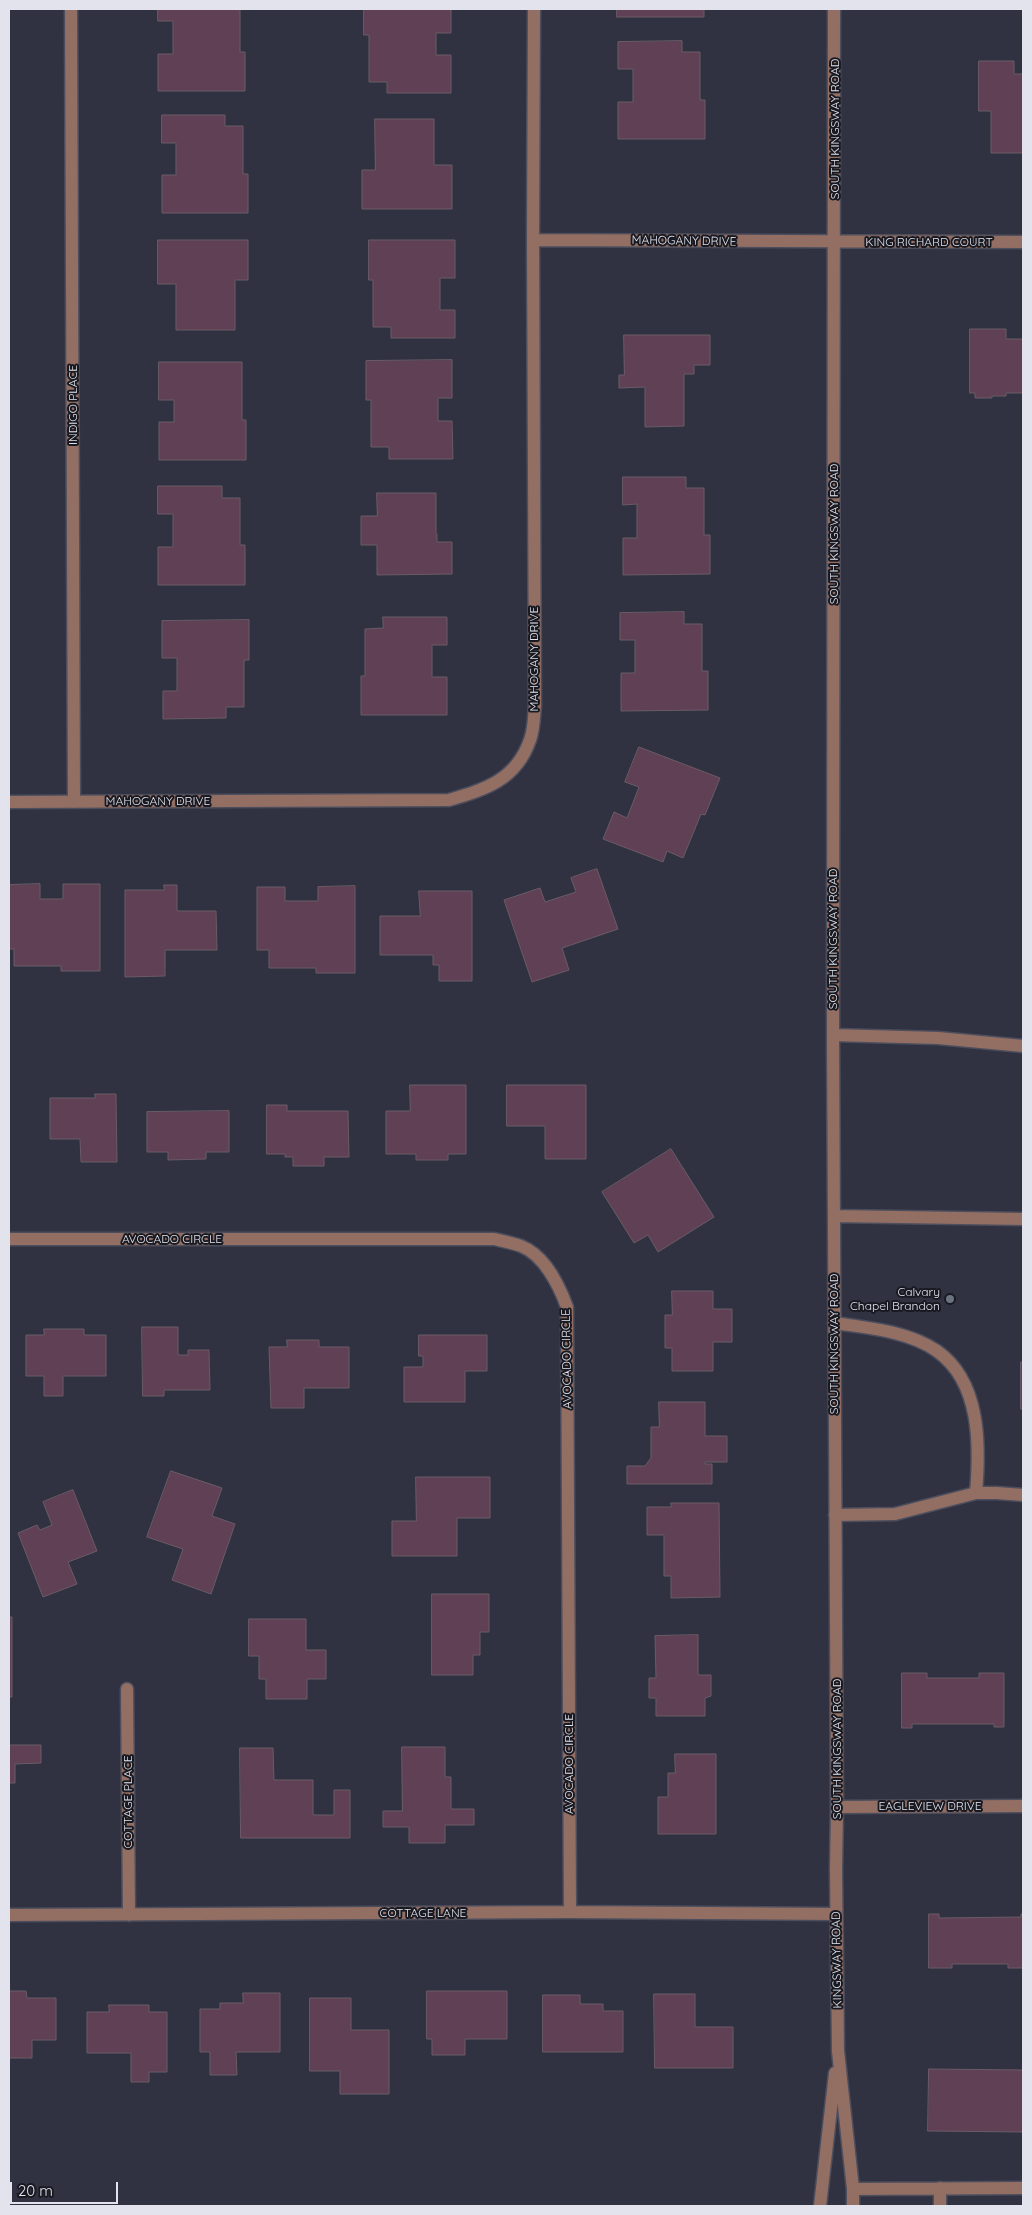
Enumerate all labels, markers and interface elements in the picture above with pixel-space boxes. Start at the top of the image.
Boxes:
street label: SOUTH KINGSWAY ROAD [828,59,842,199]
street label: MAHOGANY DRIVE [631,233,737,249]
street label: KING RICHARD COURT [865,235,993,249]
street label: INDIGO PLACE [66,365,80,445]
street label: SOUTH KINGSWAY ROAD [827,464,841,604]
street label: MAHOGANY DRIVE [527,607,541,711]
street label: MAHOGANY DRIVE [106,794,210,808]
street label: SOUTH KINGSWAY ROAD [826,869,840,1009]
street label: AVOCADO CIRCLE [122,1232,222,1246]
street label: SOUTH KINGSWAY ROAD [827,1274,841,1414]
place label: Calvary Chapel Brandon [850,1285,940,1313]
marker: Calvary Chapel Brandon [944,1293,956,1305]
street label: AVOCADO CIRCLE [559,1309,575,1409]
street label: SOUTH KINGSWAY ROAD [830,1679,844,1819]
street label: AVOCADO CIRCLE [562,1714,576,1814]
street label: COTTAGE PLACE [121,1755,135,1849]
street label: EAGLEVIEW DRIVE [878,1799,982,1813]
street label: COTTAGE LANE [380,1906,466,1920]
street label: KINGSWAY ROAD [829,1911,845,2009]
scale bar [12,2172,120,2204]
text: 20 m [18,2181,53,2200]

